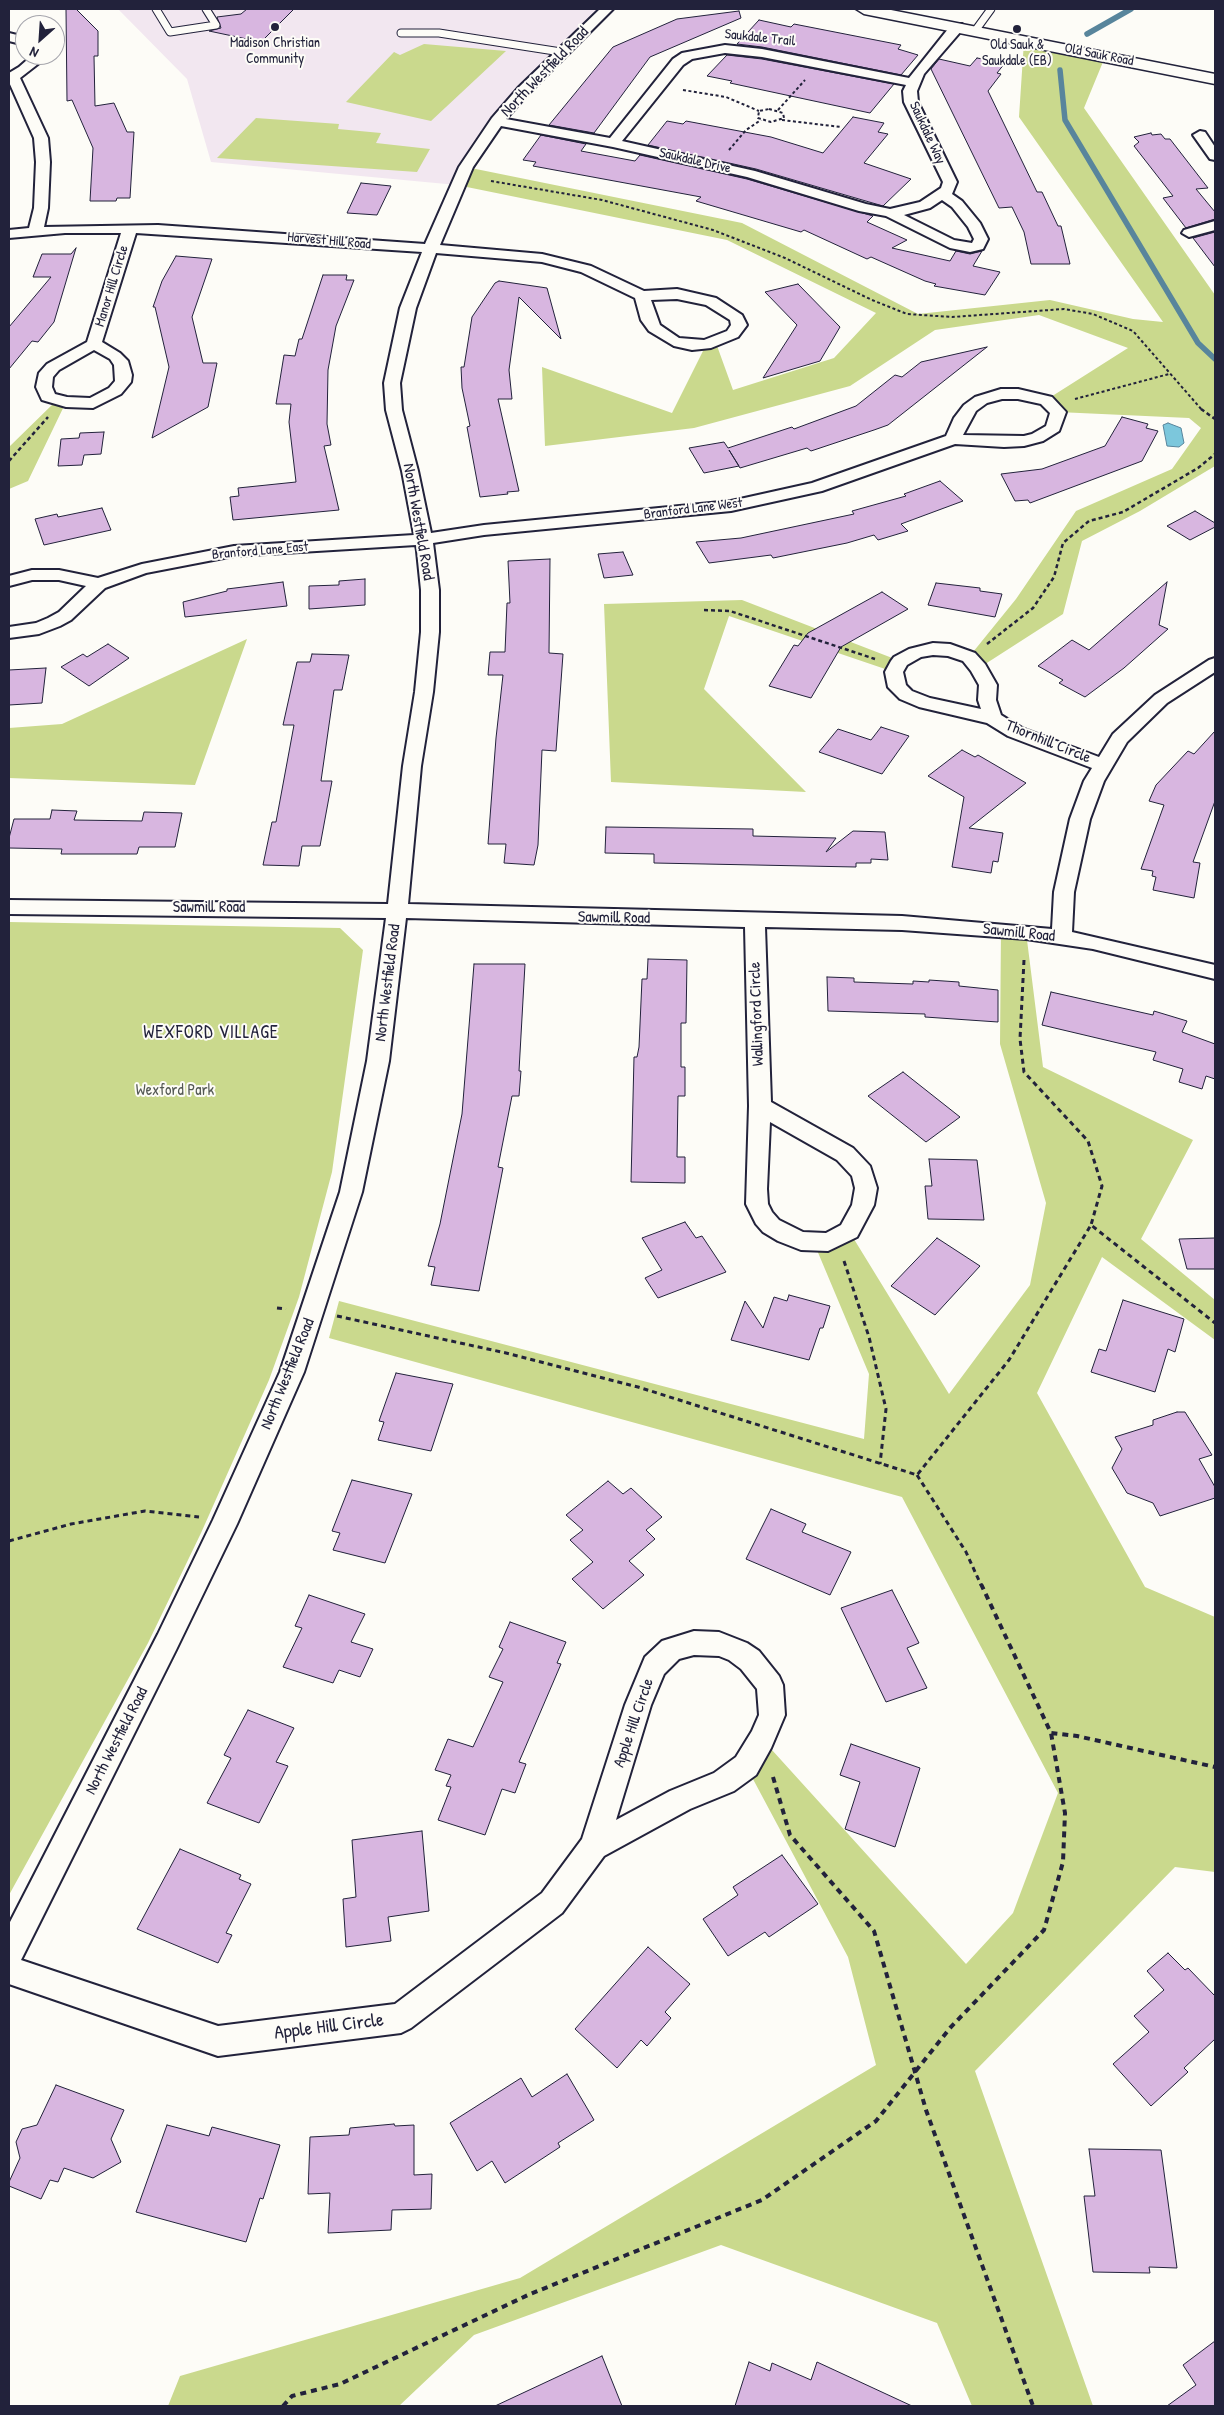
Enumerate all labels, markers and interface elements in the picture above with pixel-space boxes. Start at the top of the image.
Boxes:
north arrow [15,15,65,65]
marker: Madison Christian Community [269,21,281,33]
street label: North Westfield Road [497,23,593,121]
marker: Old Sauk & Saukdale (EB) [1011,23,1023,35]
street label: Saukdale Trail [724,26,796,50]
place label: Madison Christian Community [230,35,320,68]
place label: Old Sauk & Saukdale (EB) [982,37,1052,70]
street label: Old Sauk Road [1063,40,1135,70]
text: N [26,43,41,63]
street label: Saukdale Way [905,99,949,167]
street label: Saukdale Drive [657,145,733,177]
street label: Harvest Hill Road [286,229,372,253]
street label: Manor Hill Circle [92,243,132,329]
street label: North Westfield Road [398,462,438,582]
street label: Branford Lane West [643,495,743,523]
street label: Branford Lane East [211,538,309,564]
street label: Thornhill Circle [1003,716,1093,768]
street label: Sawmill Road [173,898,245,918]
street label: Sawmill Road [578,908,650,928]
street label: Sawmill Road [982,920,1056,946]
street label: North Westfield Road [371,923,405,1043]
street label: Wallingford Circle [746,961,768,1067]
district label: WEXFORD VILLAGE [141,1022,281,1044]
park label: Wexford Park [136,1081,214,1101]
street label: North Westfield Road [257,1316,319,1432]
street label: Apple Hill Circle [610,1676,658,1770]
street label: North Westfield Road [82,1684,152,1798]
street label: Apple Hill Circle [273,2009,385,2045]

